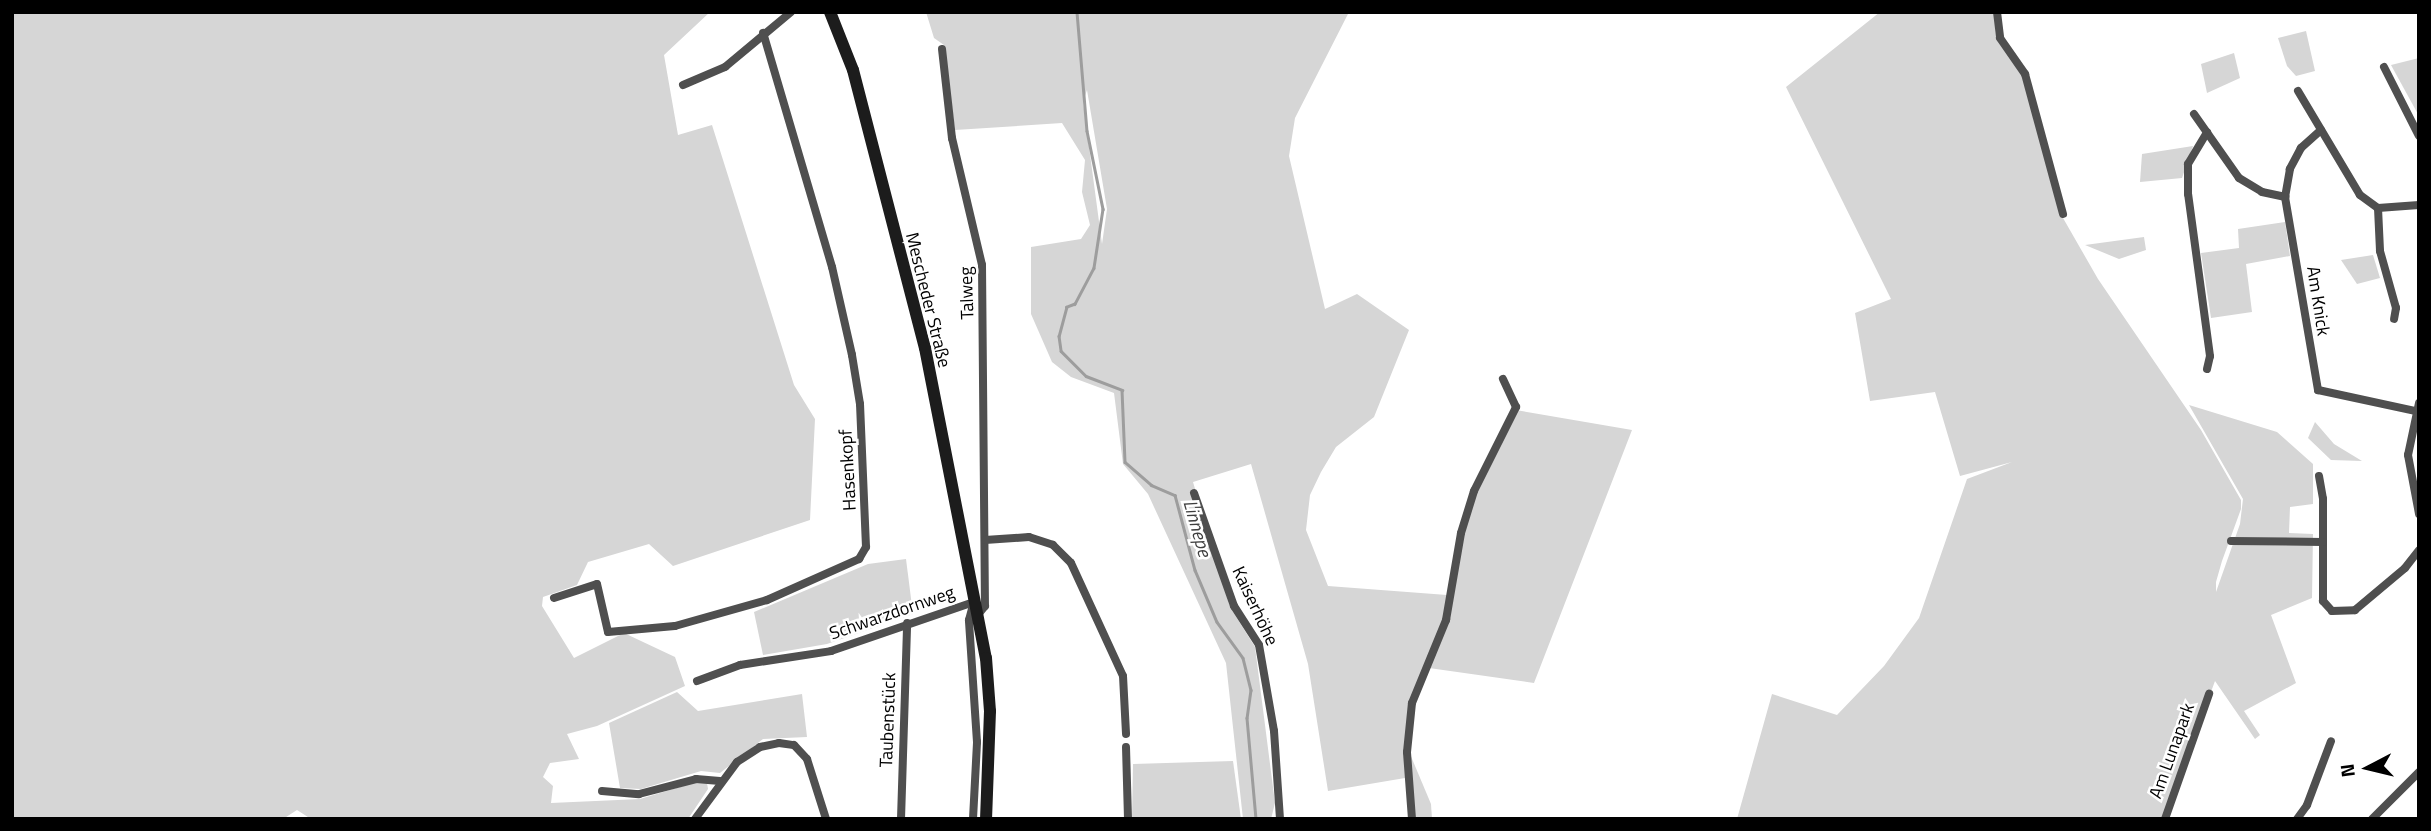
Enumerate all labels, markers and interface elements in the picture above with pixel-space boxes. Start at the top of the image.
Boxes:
street label: Mescheder Straße [901,230,955,370]
street label: Am Knick [2302,265,2334,337]
street label: Talweg [955,266,979,320]
street label: Hasenkopf [835,429,861,511]
water label: Linnepe [1179,497,1217,559]
street label: Kaiserhöhe [1227,563,1283,649]
street label: Schwarzdornweg [827,581,957,645]
street label: Taubenstück [876,672,900,768]
street label: Am Lunapark [2145,700,2199,802]
north arrow [2333,733,2403,803]
text: N [2331,762,2362,779]

